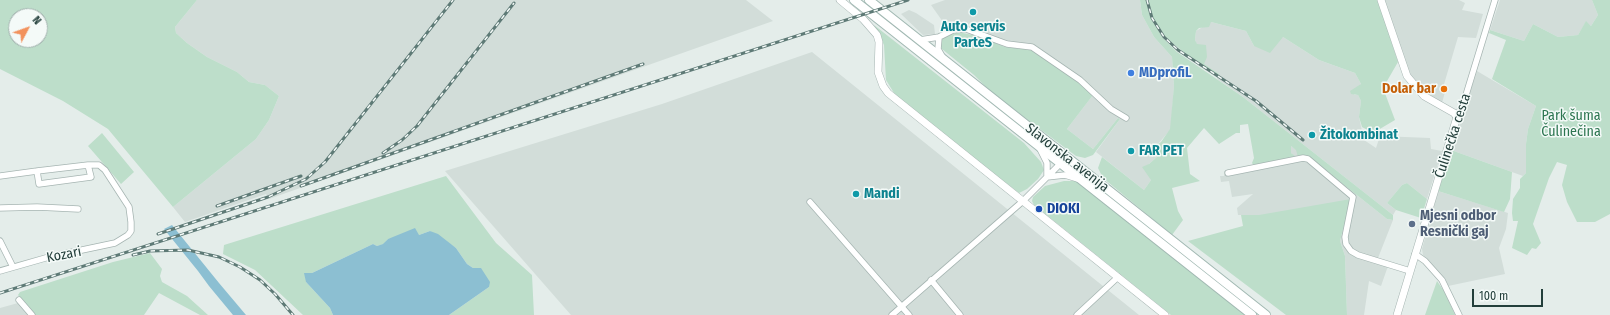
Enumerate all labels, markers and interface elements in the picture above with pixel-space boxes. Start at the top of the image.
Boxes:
marker: Auto servis ParteS [968,7,978,17]
north arrow [8,8,48,48]
text: N [30,14,44,27]
place label: Auto servis ParteS [941,19,1005,52]
place label: MDprofiL [1139,65,1191,81]
marker: MDprofiL [1126,68,1136,78]
place label: Dolar bar [1382,81,1436,97]
marker: Dolar bar [1439,84,1449,94]
street label: Čulinečka cesta [1431,91,1475,181]
park label: Park šuma Čulinečina [1541,108,1601,140]
street label: Slavonska avenija [1022,120,1112,196]
place label: Žitokombinat [1320,127,1398,143]
marker: Žitokombinat [1307,130,1317,140]
place label: FAR PET [1139,143,1184,159]
marker: FAR PET [1126,146,1136,156]
place label: Mandi [864,186,900,202]
marker: Mandi [851,189,861,199]
place label: DIOKI [1047,201,1080,217]
marker: DIOKI [1034,204,1044,214]
place label: Mjesni odbor Resnički gaj [1420,208,1496,240]
marker: Mjesni odbor Resnički gaj [1407,219,1417,229]
street label: Kozari [45,243,83,267]
scale bar [1474,281,1545,307]
text: 100 m [1479,289,1508,303]

